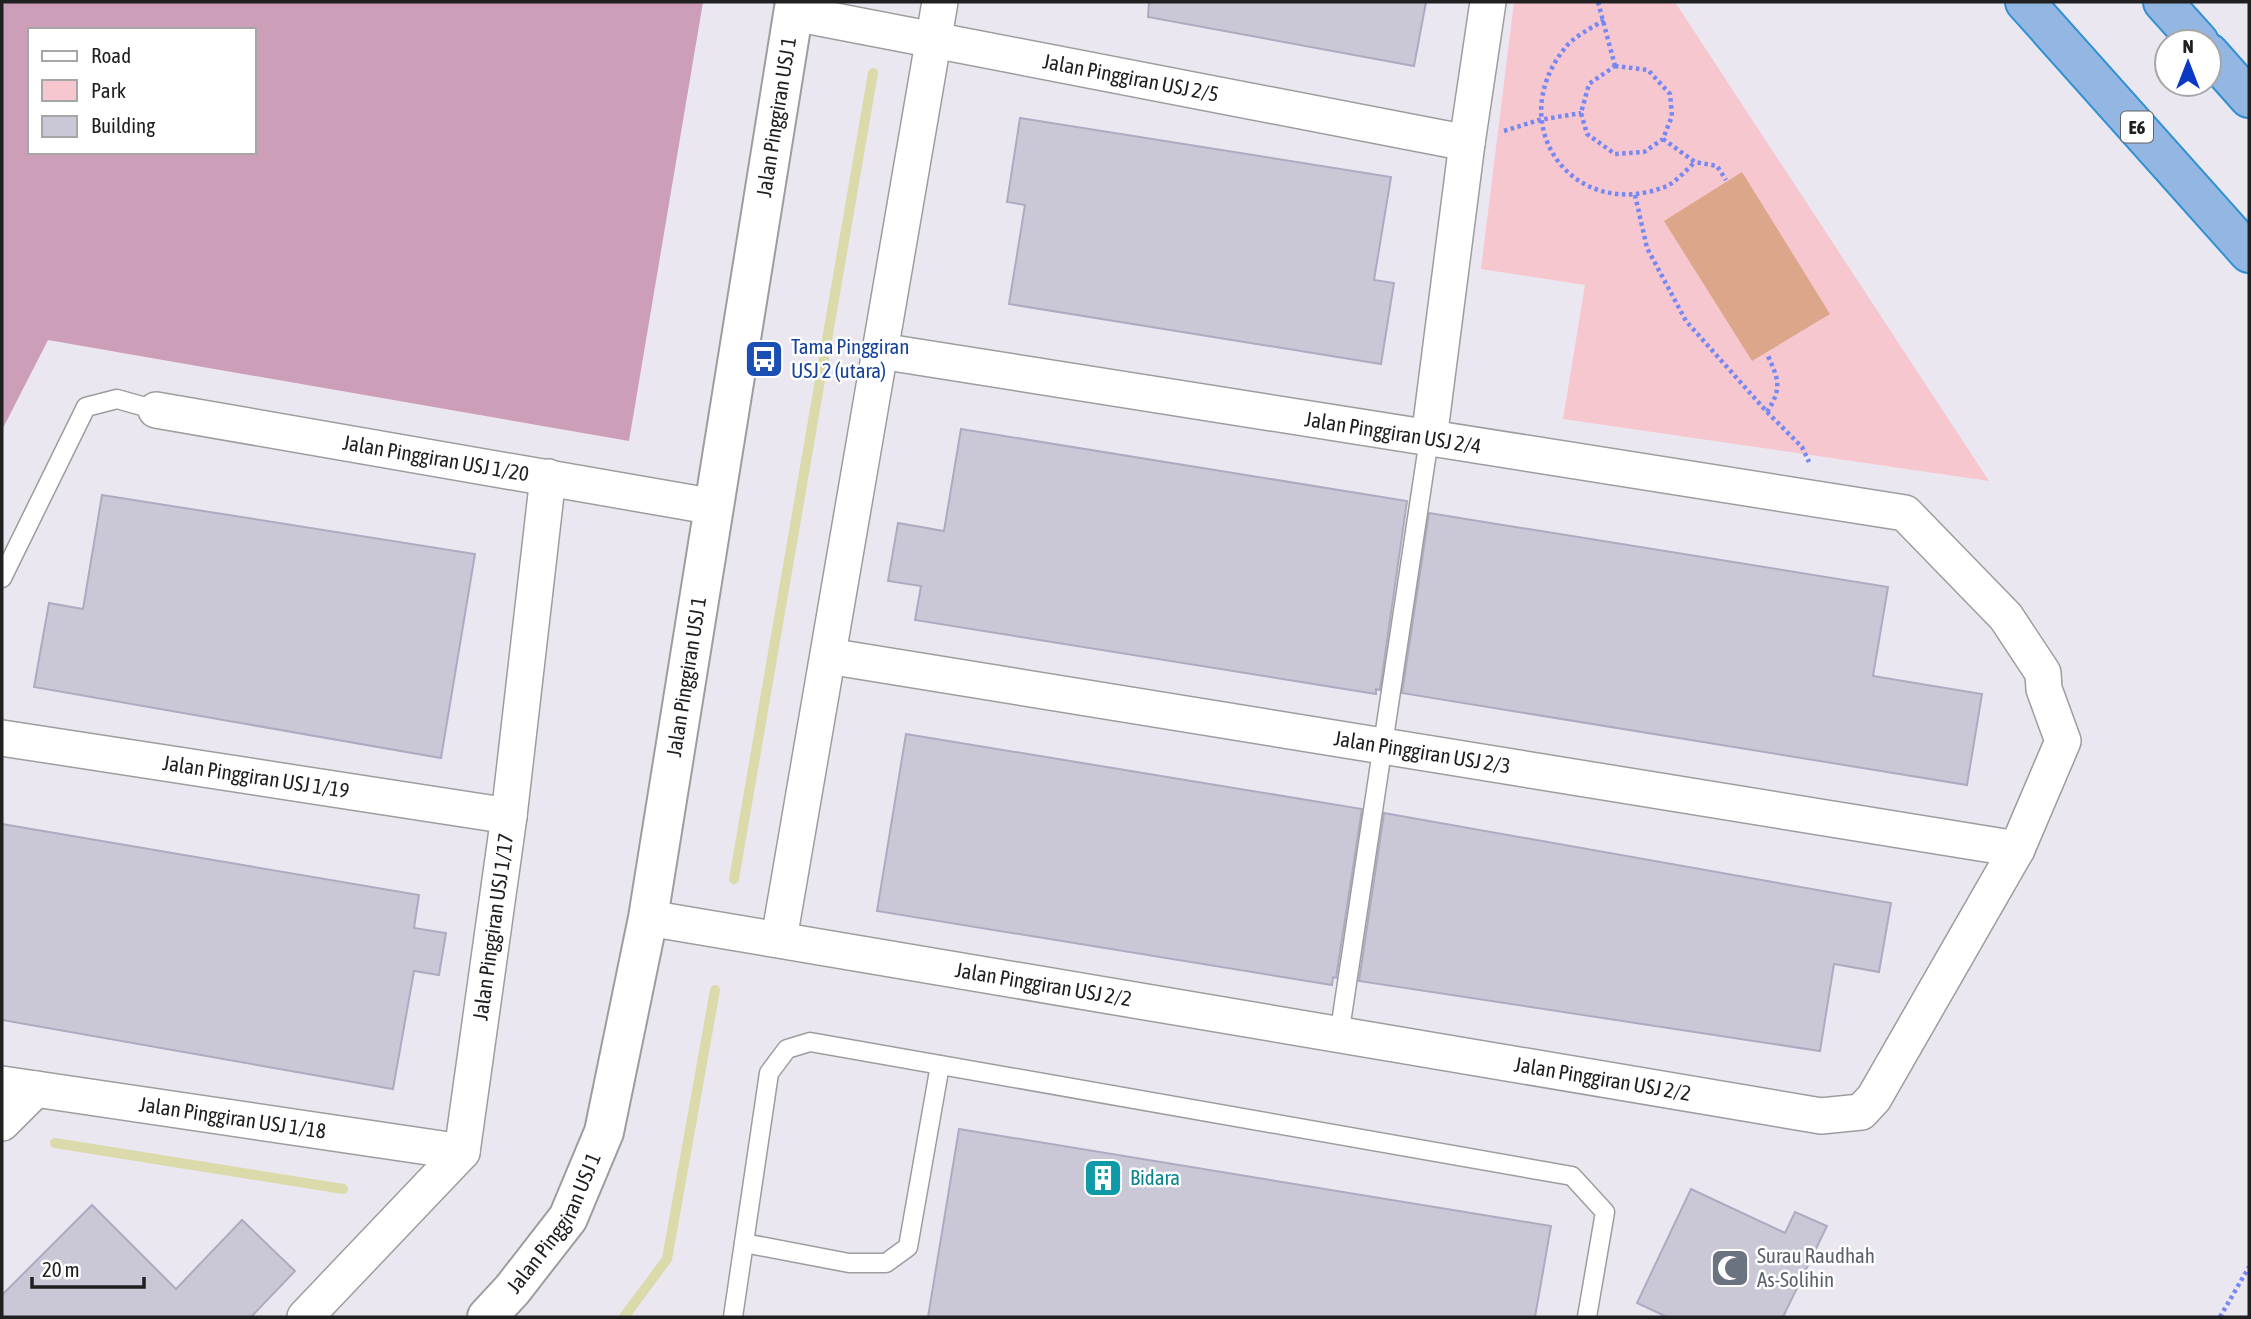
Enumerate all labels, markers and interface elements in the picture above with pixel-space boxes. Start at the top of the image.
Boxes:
legend [28,28,256,154]
north arrow [2153,28,2223,98]
street label: Jalan Pinggiran USJ 1 [751,35,800,199]
text: N [2182,35,2194,57]
text: Road [91,43,131,67]
street label: Jalan Pinggiran USJ 2/5 [1041,48,1221,106]
text: Park [91,78,126,102]
road number: E6 [2121,111,2153,142]
text: Building [91,113,155,137]
place label: Tama Pinggiran USJ 2 (utara) [791,334,909,382]
bus stop icon: Tama Pinggiran USJ 2 (utara) [743,338,785,380]
street label: Jalan Pinggiran USJ 2/4 [1303,406,1483,458]
street label: Jalan Pinggiran USJ 1/20 [341,430,531,486]
street label: Jalan Pinggiran USJ 1 [661,595,710,758]
street label: Jalan Pinggiran USJ 2/3 [1332,725,1512,778]
street label: Jalan Pinggiran USJ 1/19 [161,750,351,802]
street label: Jalan Pinggiran USJ 1/17 [468,832,517,1022]
street label: Jalan Pinggiran USJ 2/2 [953,957,1134,1010]
street label: Jalan Pinggiran USJ 2/2 [1513,1051,1693,1105]
street label: Jalan Pinggiran USJ 1/18 [138,1091,328,1143]
street label: Jalan Pinggiran USJ 1 [501,1149,605,1297]
building icon: Bidara [1082,1157,1124,1199]
place label: Bidara [1130,1165,1180,1189]
place label: Surau Raudhah As-Solihin [1757,1243,1875,1291]
scale bar [32,1246,144,1290]
mosque icon: Surau Raudhah As-Solihin [1709,1247,1751,1289]
text: 20 m [42,1257,80,1281]

